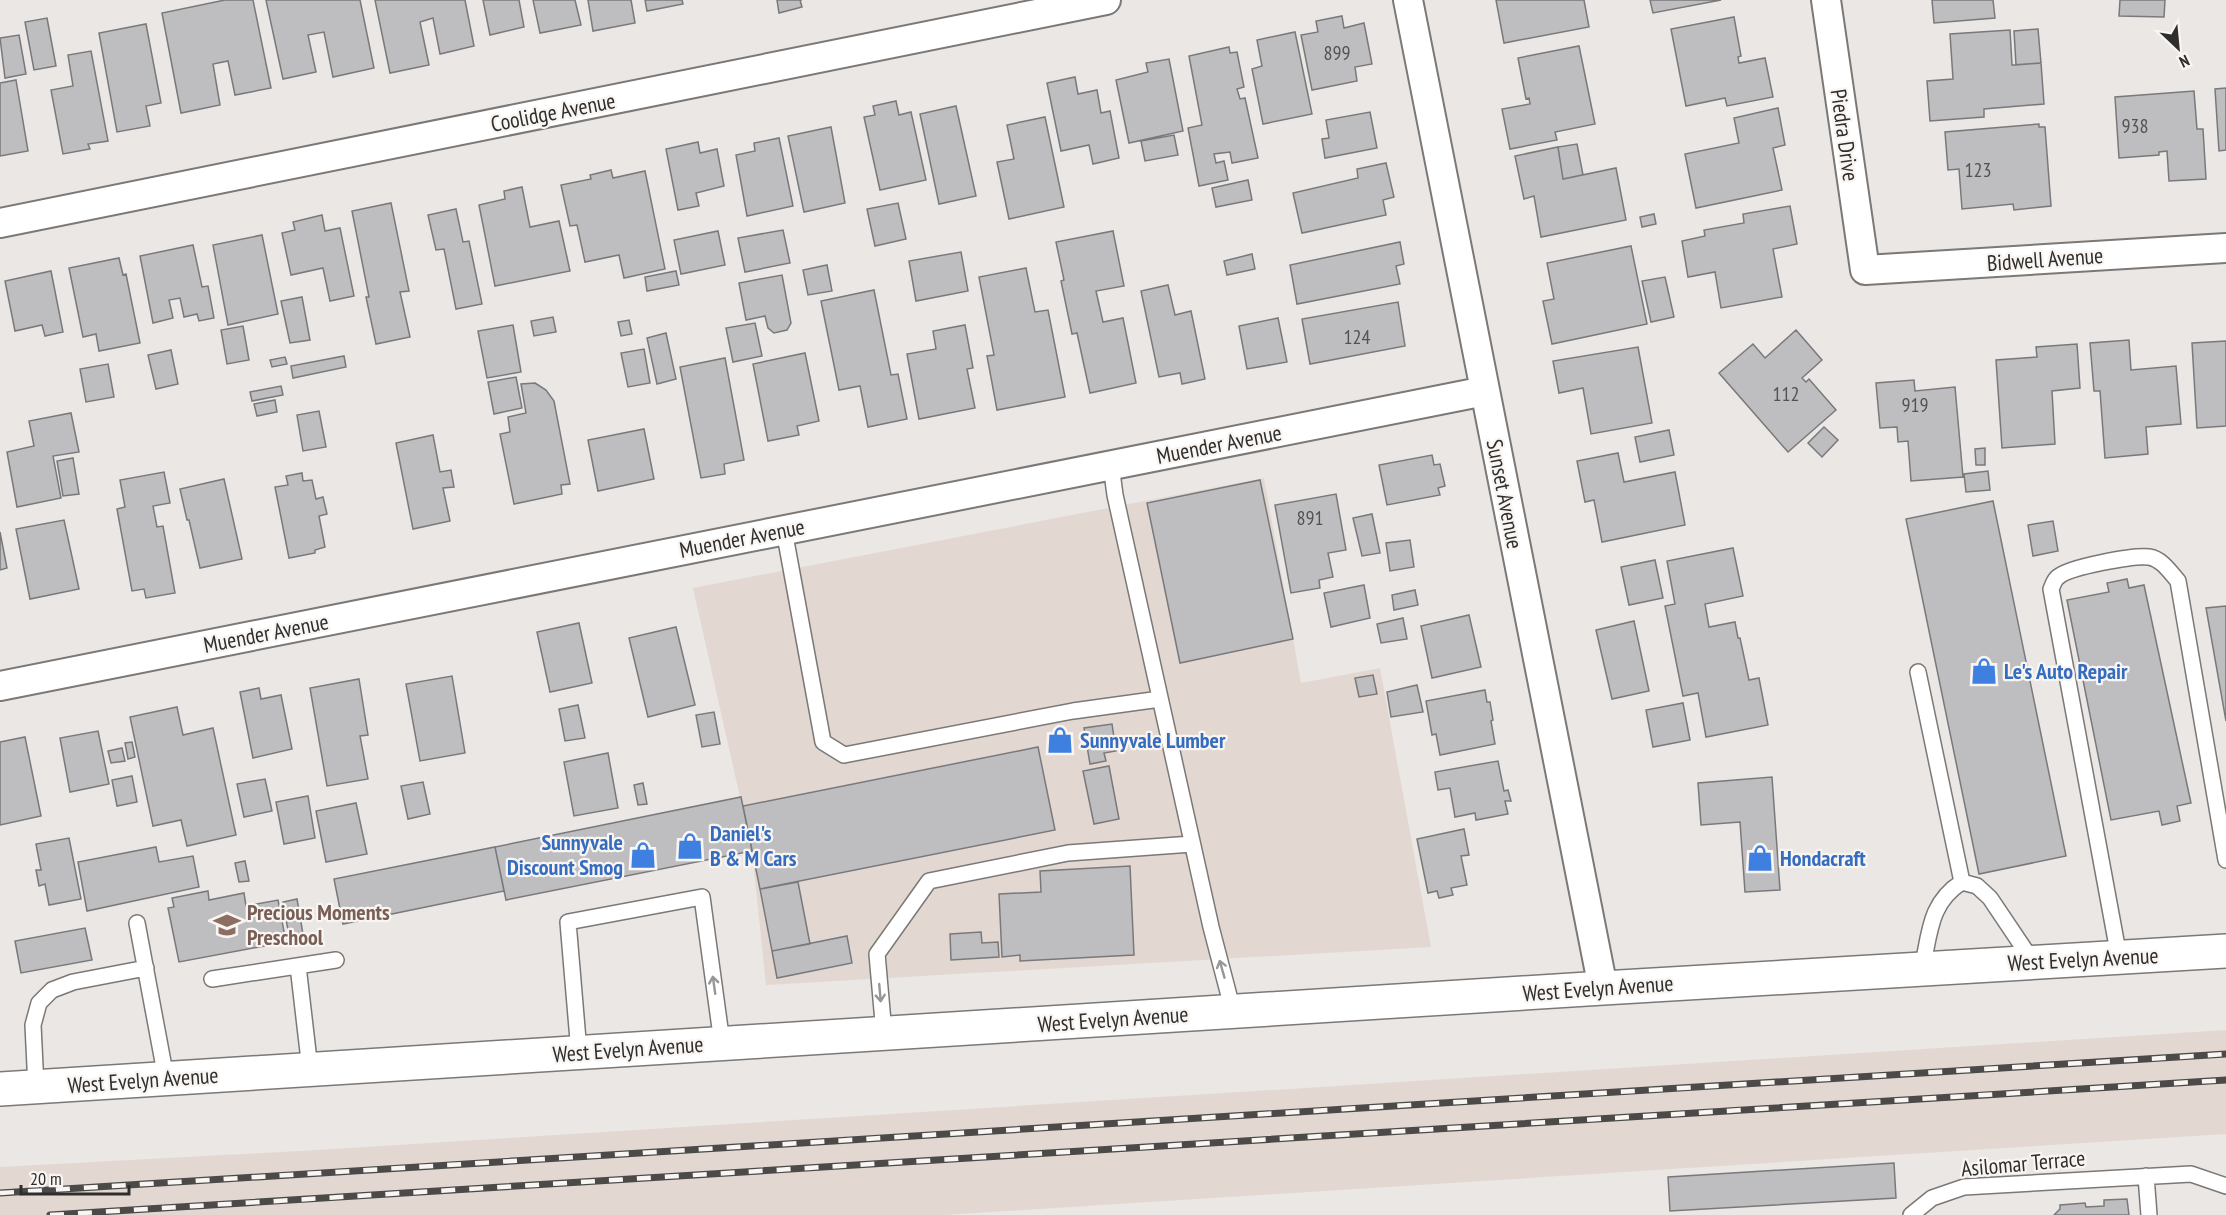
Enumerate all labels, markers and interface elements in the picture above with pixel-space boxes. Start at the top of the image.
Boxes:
north arrow [2148,18,2208,78]
house number: 899 [1324,40,1351,66]
text: N [2176,51,2193,72]
street label: Coolidge Avenue [488,86,618,138]
street label: Piedra Drive [1825,87,1865,183]
house number: 938 [2122,113,2149,139]
house number: 123 [1965,157,1992,183]
street label: Bidwell Avenue [1986,241,2104,277]
house number: 124 [1344,324,1371,350]
house number: 112 [1773,381,1800,407]
house number: 919 [1902,392,1929,418]
street label: Muender Avenue [1154,418,1284,470]
street label: Sunset Avenue [1481,437,1529,551]
house number: 891 [1297,505,1324,531]
street label: Muender Avenue [677,512,807,564]
street label: Muender Avenue [201,607,331,659]
shop icon: Le's Auto Repair [1969,656,1999,686]
place label: Le's Auto Repair [2004,657,2128,685]
shop icon: Sunnyvale Lumber [1045,725,1075,755]
place label: Sunnyvale Lumber [1080,726,1226,754]
place label: Daniel's B & M Cars [710,819,797,872]
place label: Sunnyvale Discount Smog [507,828,623,881]
shop icon: Daniel's B & M Cars [675,831,705,861]
shop icon: Sunnyvale Discount Smog [628,840,658,870]
shop icon: Hondacraft [1745,843,1775,873]
place label: Hondacraft [1780,844,1866,872]
place label: Precious Moments Preschool [247,898,390,951]
school or university icon: Precious Moments Preschool [212,910,242,940]
street label: West Evelyn Avenue [2007,941,2159,977]
one-way arrow [1216,960,1227,979]
street label: West Evelyn Avenue [1522,969,1674,1007]
one-way arrow [708,975,719,995]
one-way arrow [875,983,886,1003]
street label: West Evelyn Avenue [1037,1000,1189,1038]
street label: West Evelyn Avenue [552,1030,704,1068]
street label: West Evelyn Avenue [67,1061,219,1099]
street label: Asilomar Terrace [1960,1144,2086,1182]
scale bar [21,1158,129,1196]
text: 20 m [30,1167,62,1190]

